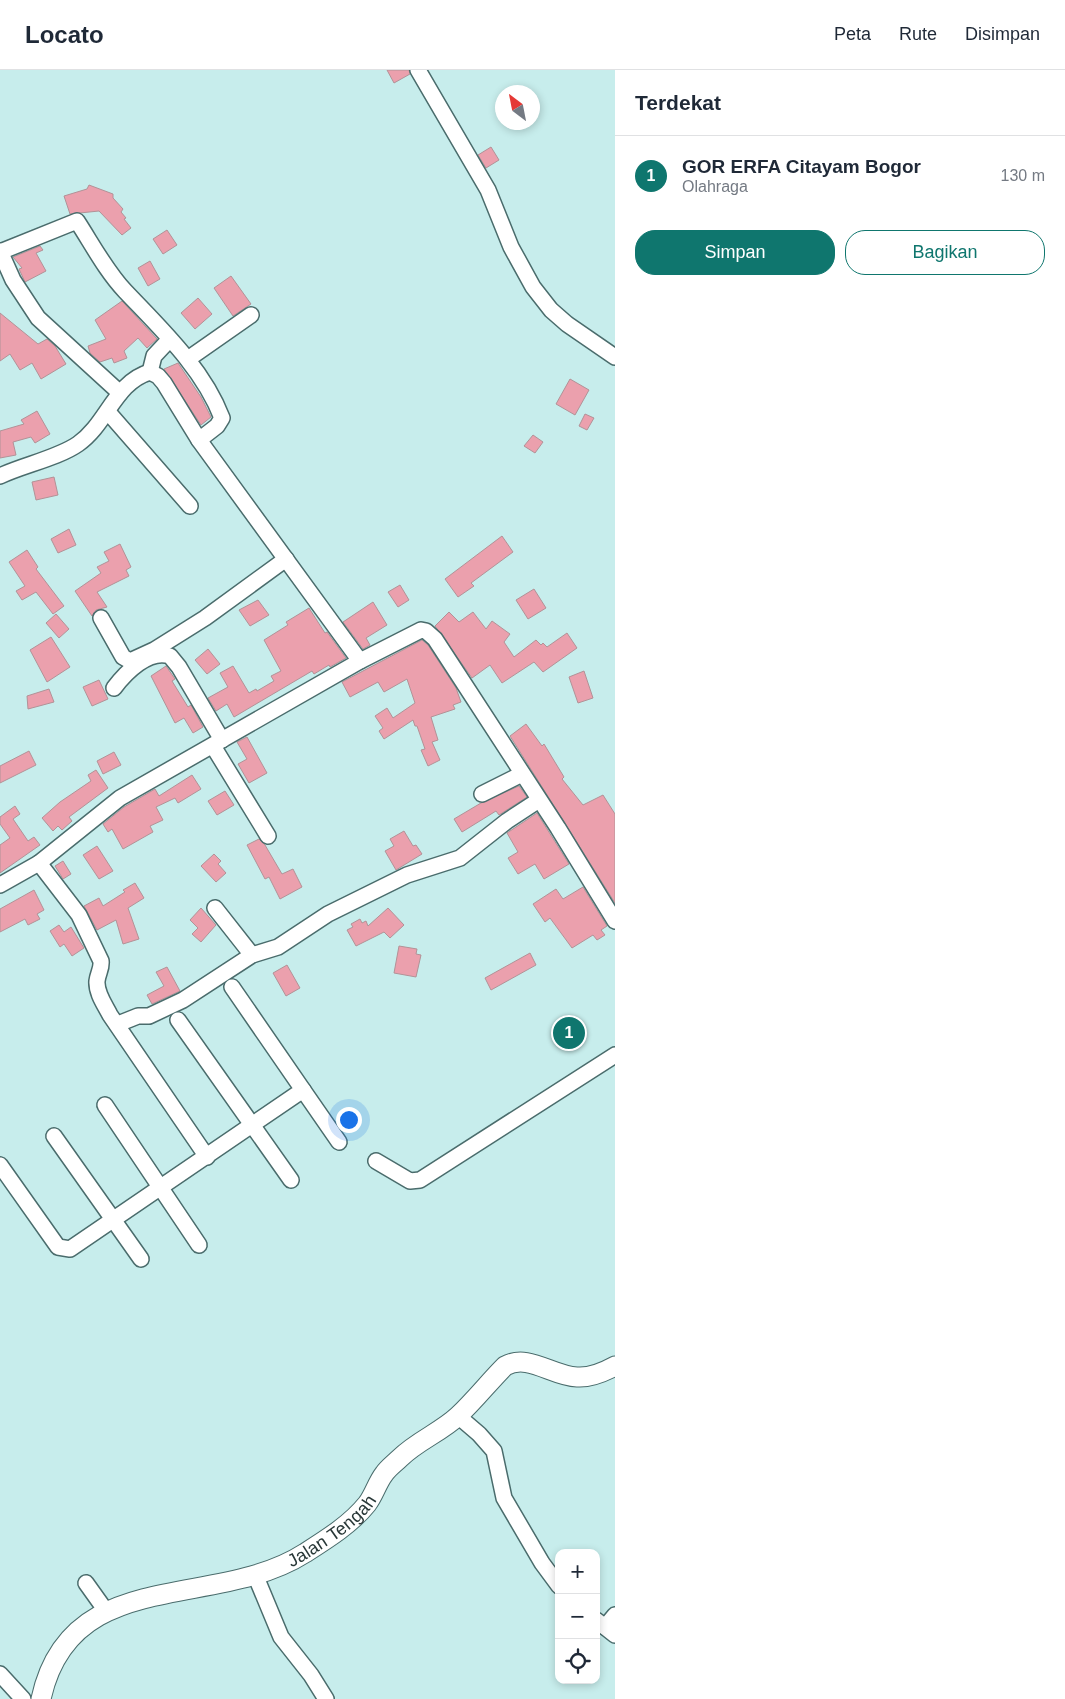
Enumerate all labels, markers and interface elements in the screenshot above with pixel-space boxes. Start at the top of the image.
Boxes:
text: Locato [25,21,104,48]
text: Peta [834,24,871,44]
text: Rute [899,24,937,44]
text: Disimpan [965,24,1040,44]
north arrow [495,85,540,130]
text: Terdekat [635,91,721,114]
text: GOR ERFA Citayam Bogor [682,156,921,177]
text: 1 [647,167,655,184]
text: 130 m [1001,167,1045,184]
text: Olahraga [682,178,748,195]
button: Simpan [635,230,835,275]
button: Bagikan [845,230,1045,275]
pin: 1 [553,1014,585,1052]
your location [336,1107,362,1133]
street label: Jalan Tengah [284,1491,380,1571]
map controls [555,1549,600,1684]
button: + [555,1549,600,1594]
button: − [555,1594,600,1639]
button: locate [555,1639,600,1684]

